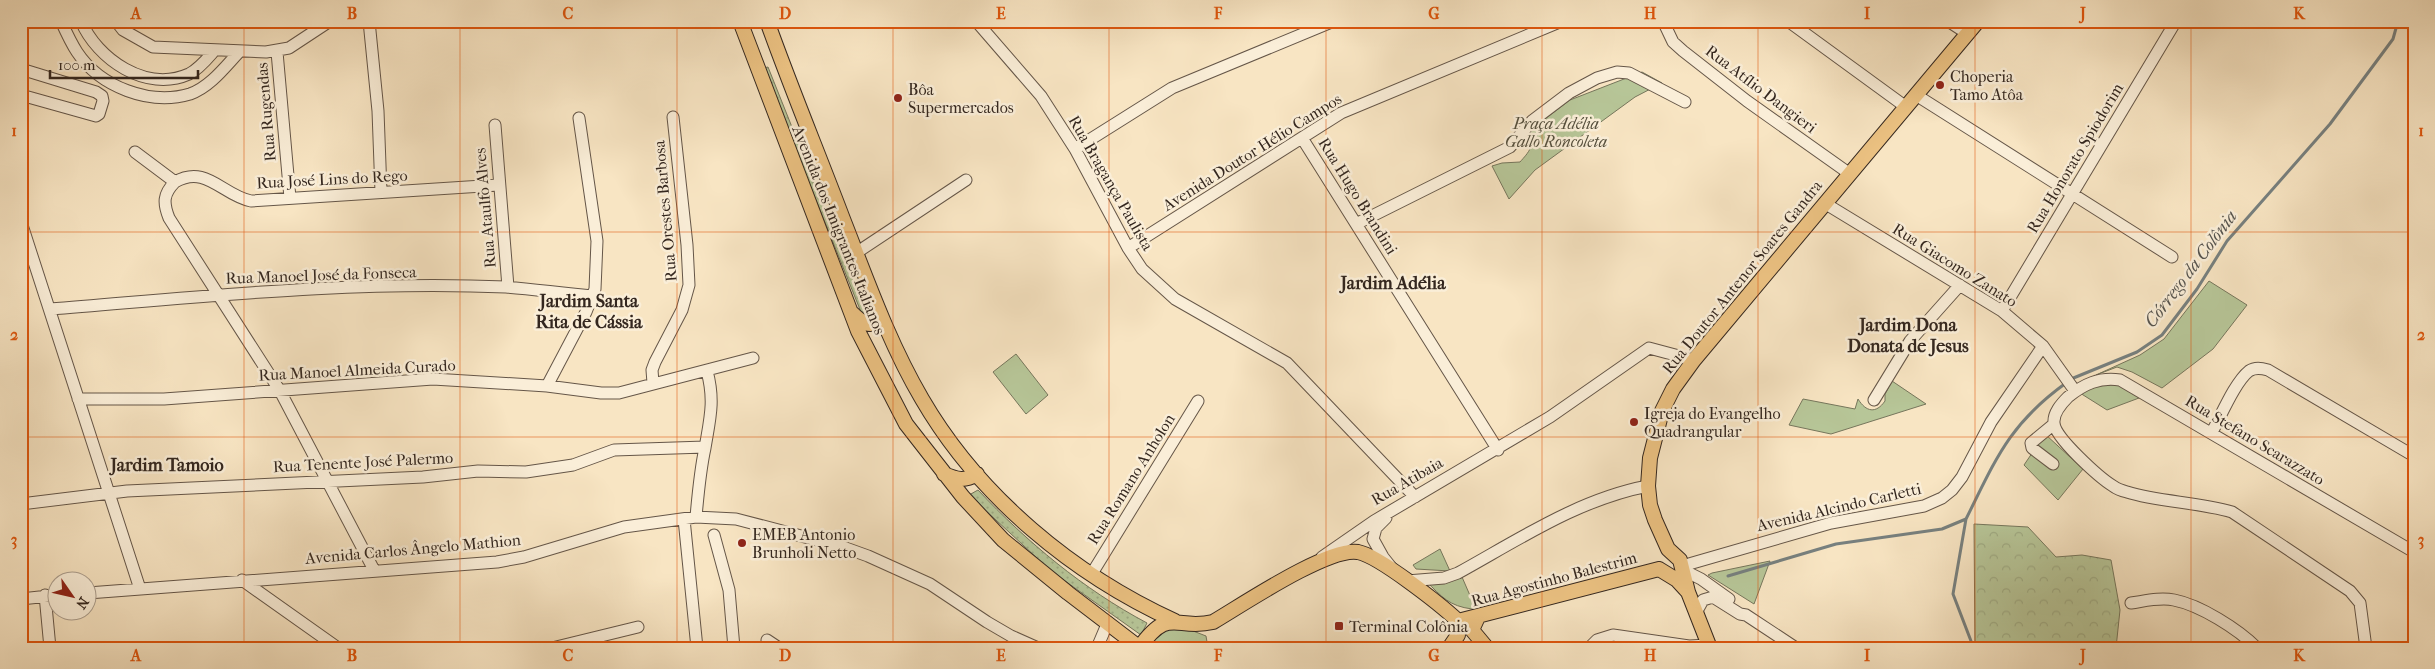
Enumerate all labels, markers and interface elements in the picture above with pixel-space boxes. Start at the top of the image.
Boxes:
text: A [130,4,142,23]
text: B [347,4,357,23]
text: C [563,4,574,23]
text: D [779,4,791,23]
text: E [996,4,1006,23]
text: F [1213,4,1223,23]
text: G [1428,4,1440,23]
text: H [1644,4,1657,23]
text: I [1864,4,1871,23]
text: J [2078,4,2086,24]
text: K [2293,4,2306,23]
street label: Rua Atílio Dangieri [1702,41,1820,137]
scale bar [50,48,198,80]
text: 100 m [58,56,96,74]
street label: Rua Rugendas [252,62,280,162]
place label: Choperia Tamo Atôa [1950,67,2024,104]
marker: Choperia Tamo Atôa [1934,79,1946,91]
street label: Rua Honorato Spiodorim [2023,79,2128,236]
place label: Bôa Supermercados [908,80,1014,117]
street label: Avenida Doutor Hélio Campos [1158,89,1345,216]
marker: Bôa Supermercados [892,92,904,104]
street label: Rua Bragança Paulista [1065,112,1158,255]
park label: Praça Adélia Gallo Roncoleta [1505,114,1607,151]
text: 1 [11,121,17,140]
text: 1 [2418,121,2424,140]
street label: Avenida dos Imigrantes Italianos [788,122,890,337]
street label: Rua Hugo Brandini [1314,134,1402,258]
street label: Rua Orestes Barbosa [649,139,681,282]
street label: Rua Ataulfo Alves [470,147,500,269]
street label: Rua José Lins do Rego [256,166,408,192]
street label: Rua Doutor Antenor Soares Gandra [1658,176,1826,378]
water label: Córrego da Colônia [2140,207,2242,331]
street label: Rua Giacomo Zanato [1889,219,2021,311]
street label: Rua Manoel José da Fonseca [225,262,417,288]
district label: Jardim Adélia [1338,273,1446,294]
district label: Jardim Santa Rita de Cássia [536,291,643,333]
district label: Jardim Dona Donata de Jesus [1847,315,1969,357]
text: 2 [10,325,18,344]
text: 2 [2417,325,2425,344]
street label: Rua Manoel Almeida Curado [258,355,456,385]
street label: Rua Stefano Scarazzato [2182,391,2328,489]
place label: Igreja do Evangelho Quadrangular [1644,404,1781,441]
street label: Rua Romano Anholon [1083,410,1179,548]
marker: Igreja do Evangelho Quadrangular [1628,416,1640,428]
street label: Rua Tenente José Palermo [272,448,454,476]
street label: Rua Atibaia [1368,453,1447,509]
district label: Jardim Tamoio [108,455,224,476]
street label: Avenida Alcindo Carletti [1754,479,1923,535]
place label: EMEB Antonio Brunholi Netto [752,525,856,562]
street label: Avenida Carlos Ângelo Mathion [303,529,522,568]
text: 3 [11,530,17,550]
text: 3 [2418,530,2424,550]
marker: EMEB Antonio Brunholi Netto [736,537,748,549]
street label: Rua Agostinho Balestrim [1469,548,1640,610]
north arrow [48,572,98,622]
text: N [72,594,92,612]
place label: Terminal Colônia [1349,617,1469,636]
marker: Terminal Colônia [1333,620,1345,632]
text: A [130,646,142,665]
text: B [347,646,357,665]
text: C [563,646,574,665]
text: D [779,646,791,665]
text: E [996,646,1006,665]
text: F [1213,646,1223,665]
text: G [1428,646,1440,665]
text: H [1644,646,1657,665]
text: I [1864,646,1871,665]
text: J [2078,646,2086,666]
text: K [2293,646,2306,665]

